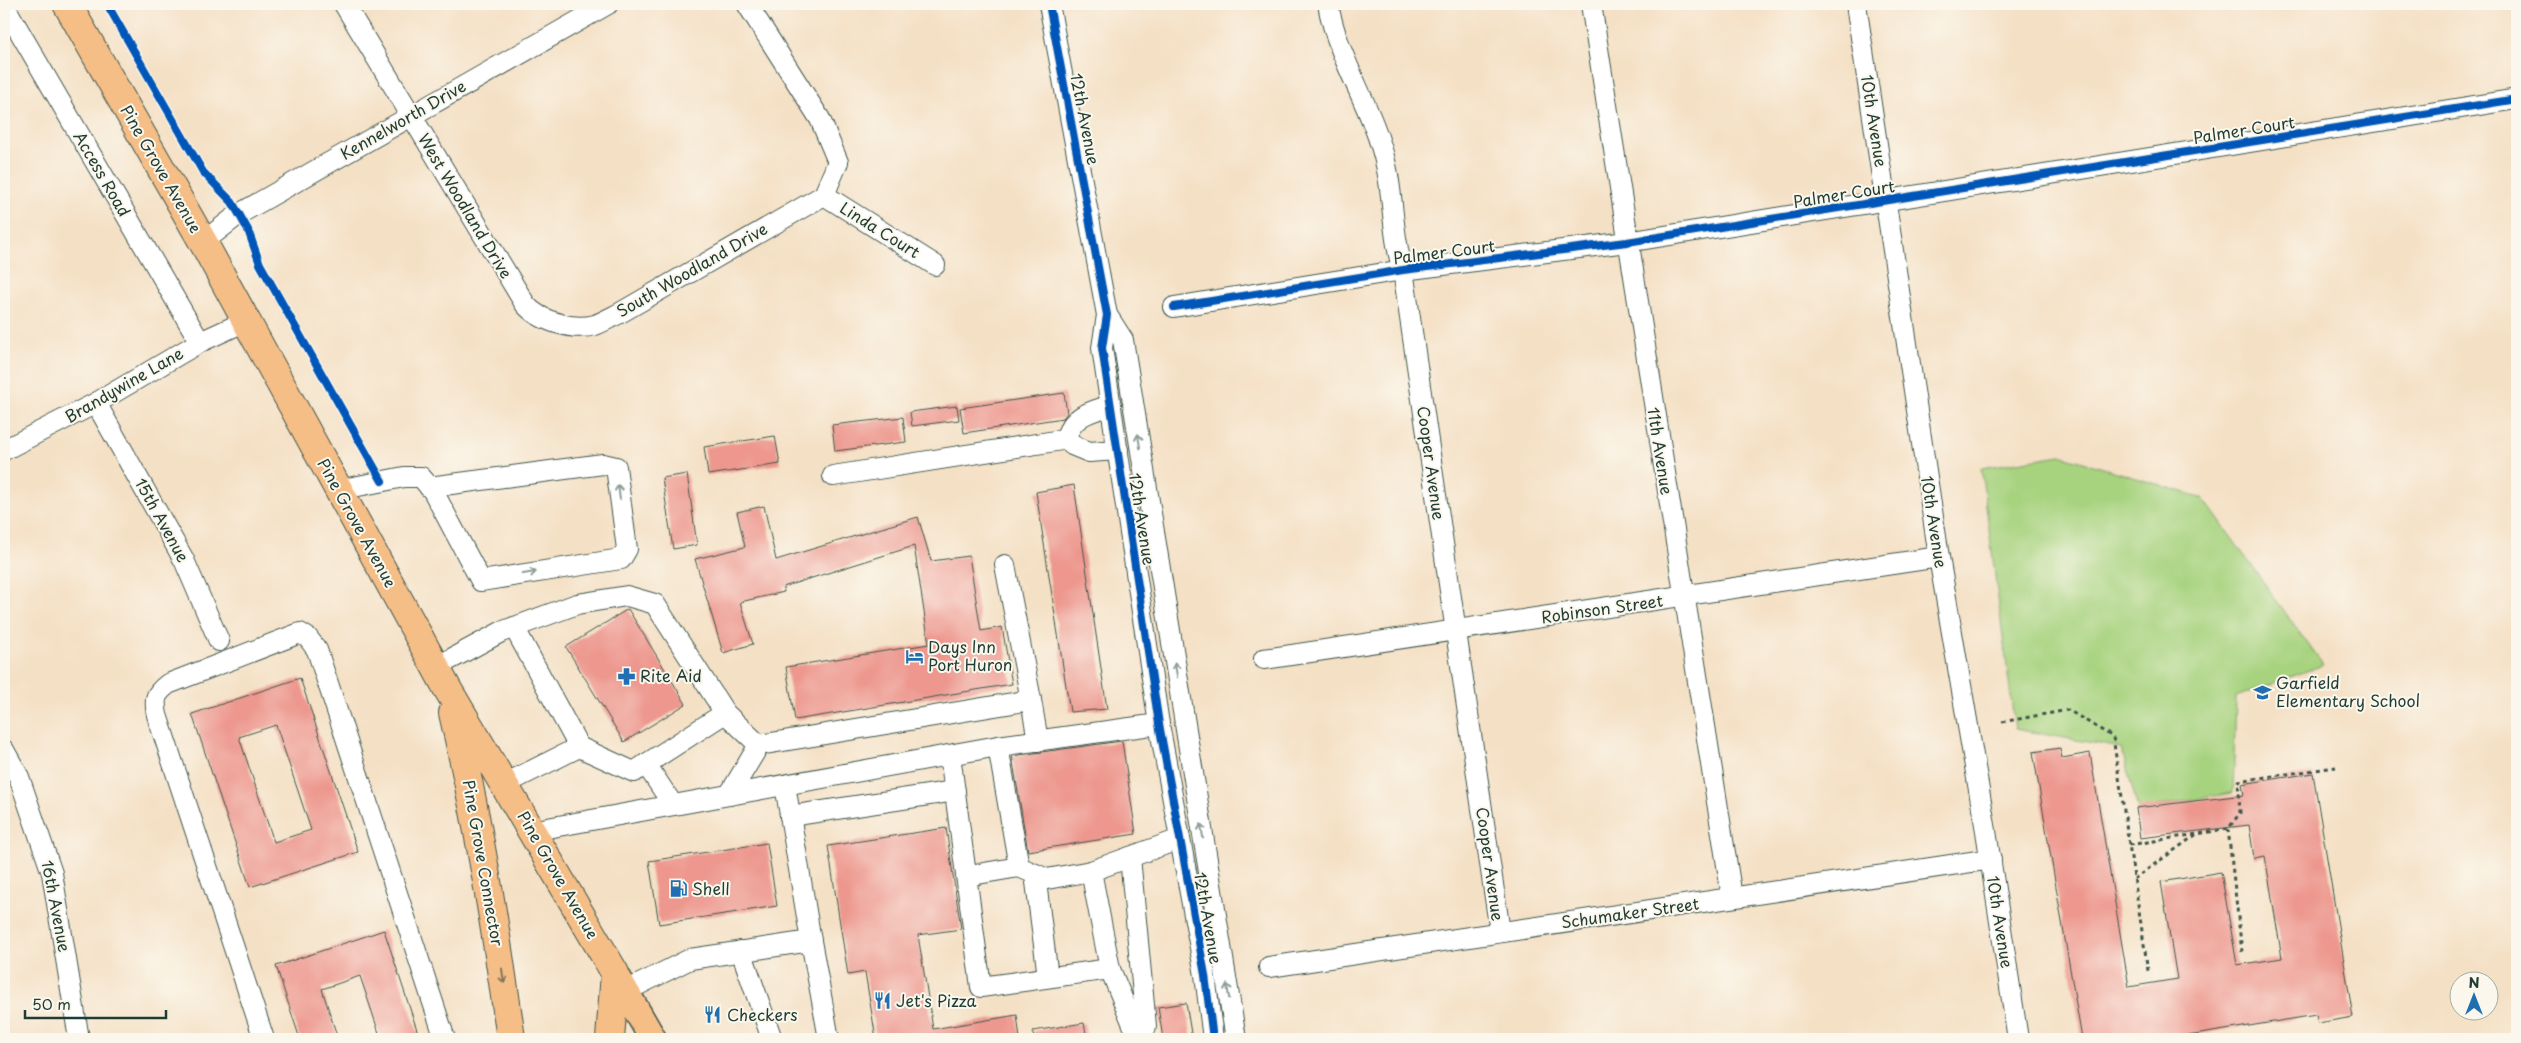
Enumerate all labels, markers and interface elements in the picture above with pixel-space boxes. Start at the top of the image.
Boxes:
street label: 12th Avenue [1065,71,1107,167]
street label: Kennelworth Drive [335,73,470,165]
street label: 10th Avenue [1856,73,1894,169]
street label: Pine Grove Avenue [115,100,208,237]
street label: Palmer Court [2191,109,2297,149]
street label: Access Road [69,126,137,221]
street label: West Woodland Drive [413,128,519,283]
street label: Palmer Court [1791,173,1897,213]
street label: Linda Court [836,195,926,264]
street label: South Woodland Drive [612,216,771,322]
street label: Palmer Court [1392,233,1497,269]
street label: Brandywine Lane [60,340,187,428]
street label: Cooper Avenue [1412,404,1452,522]
street label: 11th Avenue [1642,405,1680,497]
one-way arrow [1134,433,1144,449]
street label: Pine Grove Avenue [312,454,403,591]
street label: 12th Avenue [1124,471,1162,567]
street label: 15th Avenue [130,473,196,566]
street label: 10th Avenue [1916,474,1954,570]
one-way arrow [614,484,624,500]
one-way arrow [521,568,537,578]
street label: Robinson Street [1539,588,1665,628]
place label: Days Inn Port Huron [928,634,1012,676]
hotel icon: Days Inn Port Huron [904,646,924,666]
place label: Rite Aid [640,663,702,687]
one-way arrow [1171,663,1181,679]
pharmacy icon: Rite Aid [616,666,636,686]
place label: Garfield Elementary School [2276,670,2420,712]
school or university icon: Garfield Elementary School [2252,682,2272,702]
street label: Pine Grove Connector [458,778,511,948]
street label: Cooper Avenue [1471,805,1511,923]
street label: Pine Grove Avenue [512,806,605,943]
one-way arrow [1197,823,1207,839]
street label: 16th Avenue [36,858,78,954]
street label: 12th Avenue [1189,870,1229,966]
street label: 10th Avenue [1982,874,2020,970]
place label: Shell [692,876,730,900]
fuel station icon: Shell [668,879,688,899]
street label: Schumaker Street [1559,890,1701,934]
one-way arrow [498,967,508,983]
north arrow [2448,970,2498,1020]
text: N [2468,972,2480,993]
one-way arrow [1222,983,1232,999]
scale bar [25,988,166,1020]
place label: Jet's Pizza [896,988,977,1012]
restaurant icon: Jet's Pizza [872,991,892,1011]
text: 50 m [32,992,71,1015]
place label: Checkers [727,1002,798,1026]
restaurant icon: Checkers [703,1005,723,1025]

